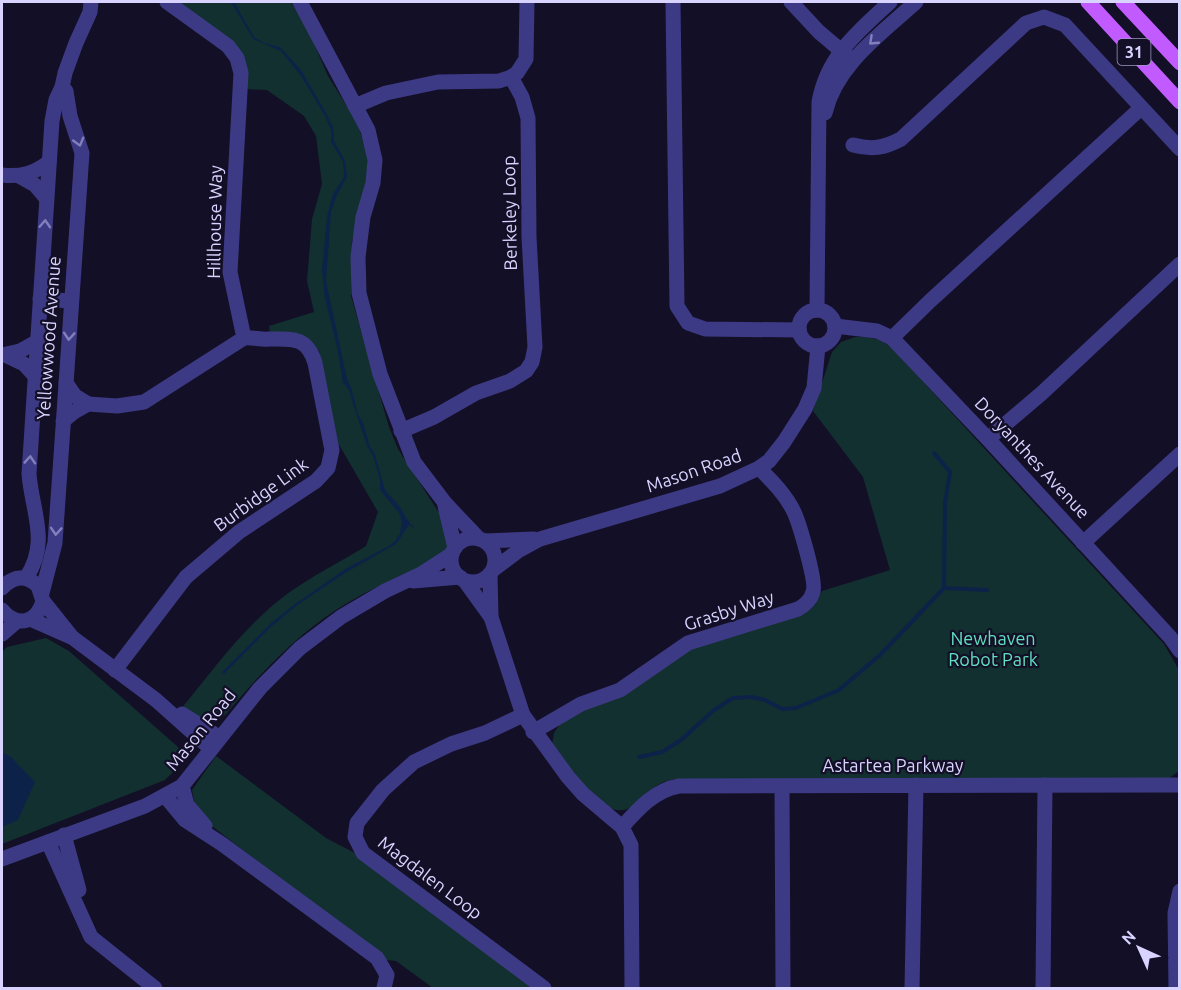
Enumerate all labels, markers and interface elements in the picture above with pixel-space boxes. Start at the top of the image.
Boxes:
one-way arrow [869,34,880,45]
road number: 31 [1118,39,1150,65]
one-way arrow [72,137,85,147]
street label: Berkeley Loop [498,155,520,271]
street label: Hillhouse Way [203,165,225,279]
one-way arrow [38,219,51,228]
street label: Yellowwood Avenue [32,255,64,420]
one-way arrow [63,332,76,341]
street label: Doryanthes Avenue [971,393,1094,522]
street label: Mason Road [644,444,744,496]
street label: Burbidge Link [210,453,311,535]
one-way arrow [23,456,36,465]
one-way arrow [49,526,62,535]
street label: Grasby Way [681,586,776,634]
park label: Newhaven Robot Park [948,628,1038,669]
street label: Mason Road [161,685,239,774]
street label: Astartea Parkway [823,755,964,775]
street label: Magdalen Loop [375,832,486,923]
north arrow [1109,918,1169,978]
text: N [1118,927,1139,948]

